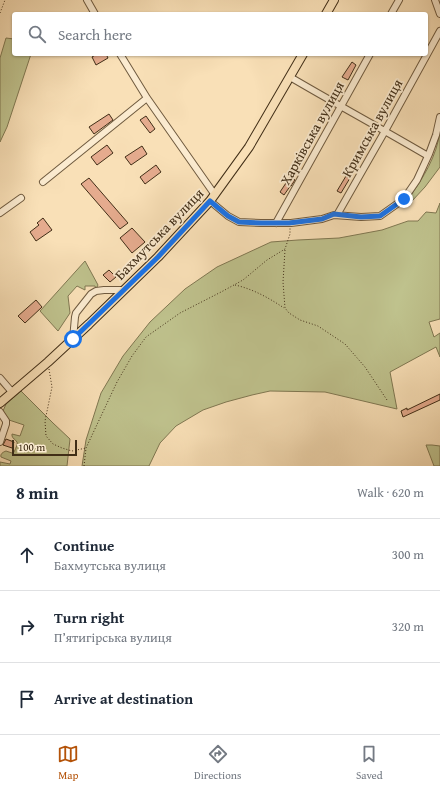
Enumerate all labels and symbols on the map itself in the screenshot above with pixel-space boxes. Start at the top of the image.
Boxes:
street label: Кримська вулиця [337,75,407,181]
street label: Харківська вулиця [275,77,349,189]
street label: Бахмутська вулиця [110,184,208,284]
route end [395,190,413,208]
route start [64,330,82,348]
scale bar [12,438,77,457]

